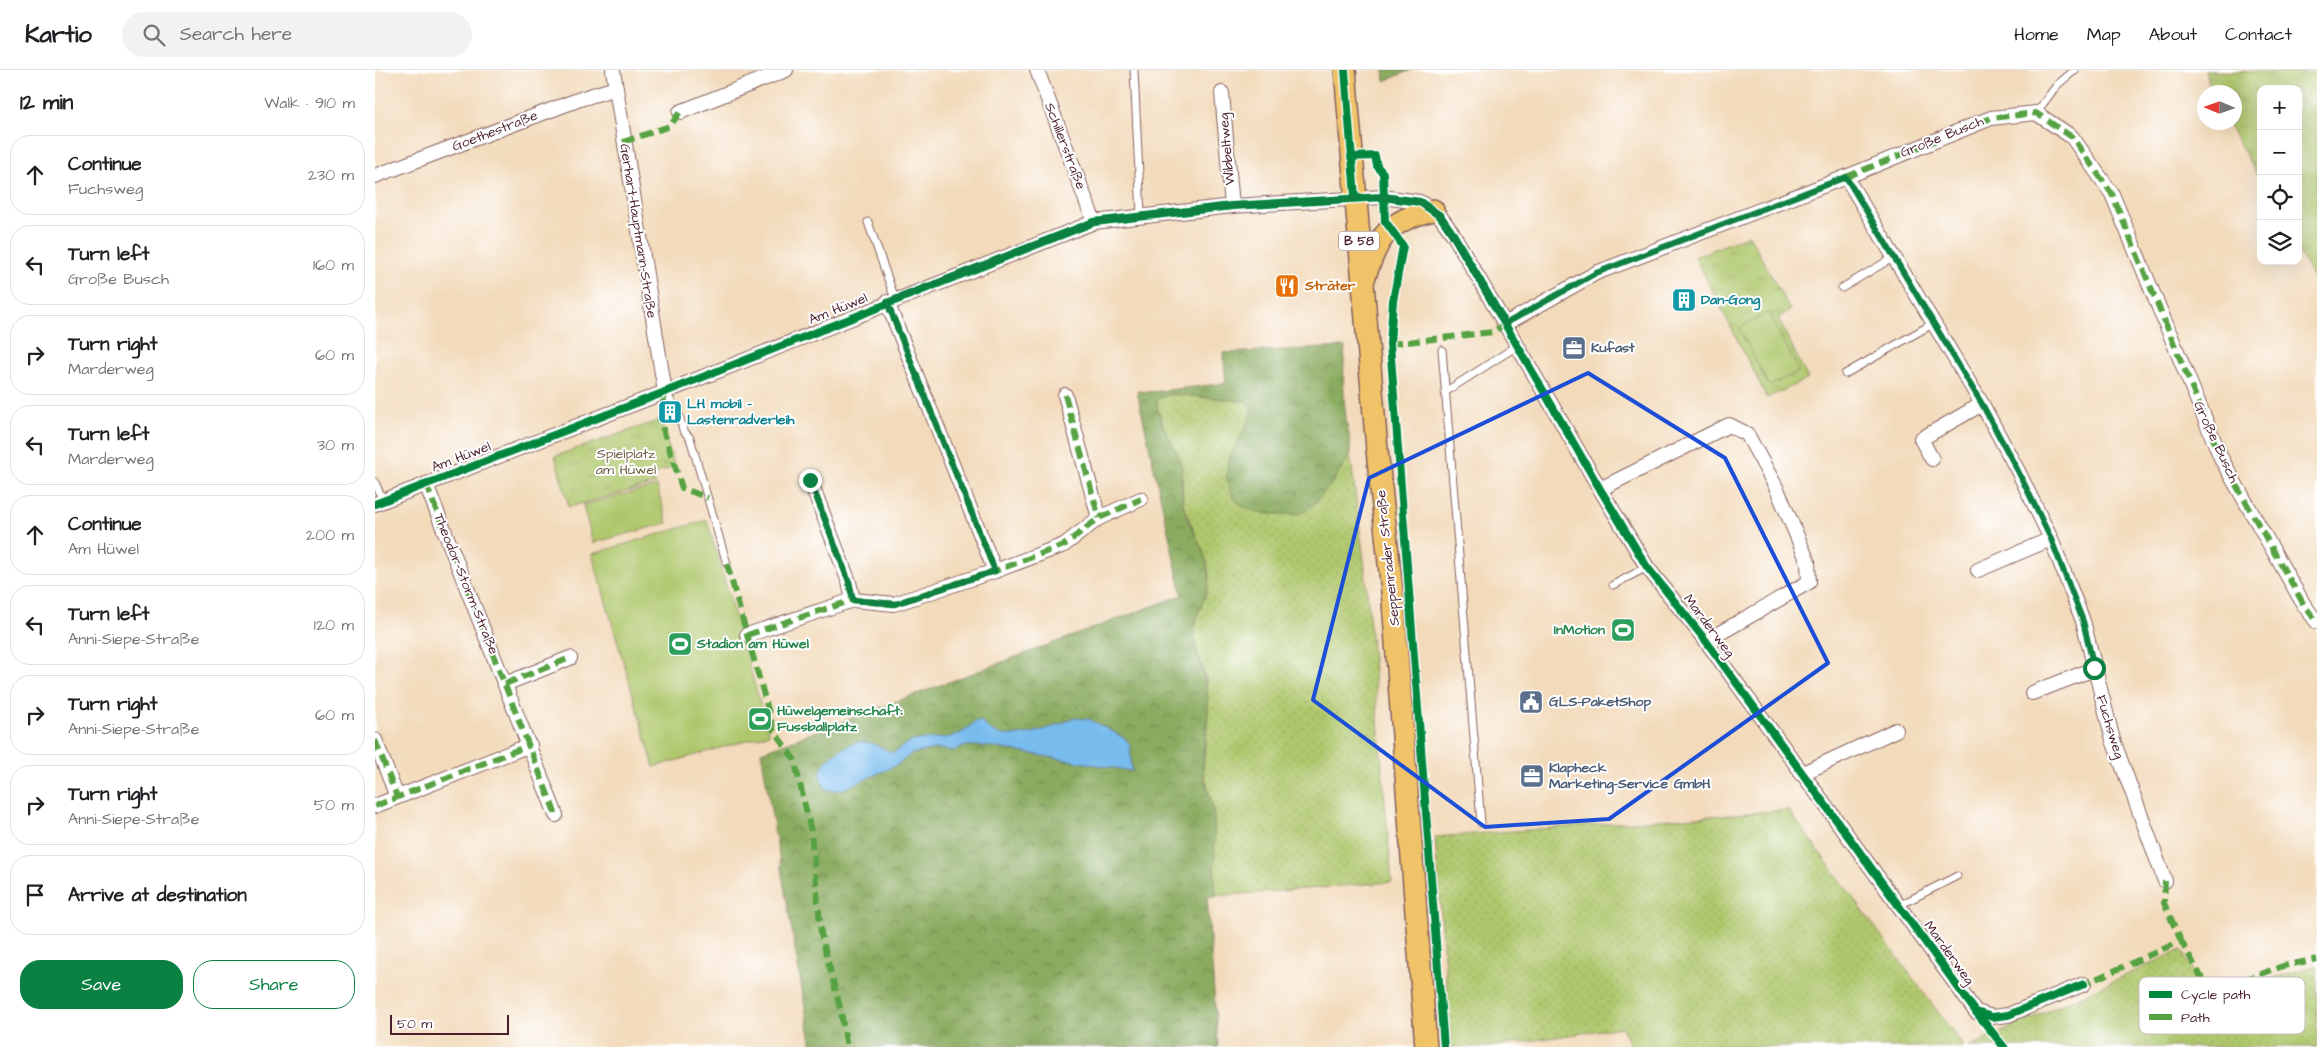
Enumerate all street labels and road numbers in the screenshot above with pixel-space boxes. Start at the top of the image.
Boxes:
street label: Schillerstraße [1039,100,1091,193]
street label: Goethestraße [449,105,541,157]
street label: Große Busch [1897,111,1987,163]
street label: Wibbeltweg [1214,112,1240,186]
street label: Gerhart-Hauptmann-Straße [614,142,662,320]
road number: B 58 [1339,232,1379,250]
street label: Am Hüwel [805,288,871,330]
street label: Große Busch [2188,398,2244,486]
street label: Am Hüwel [428,437,494,477]
street label: Seppenrader Straße [1371,489,1405,627]
street label: Theodor-Storm-Straße [428,510,504,658]
street label: Marderweg [1678,590,1740,662]
street label: Fuchsweg [2091,693,2129,761]
street label: Marderweg [1919,917,1979,989]

